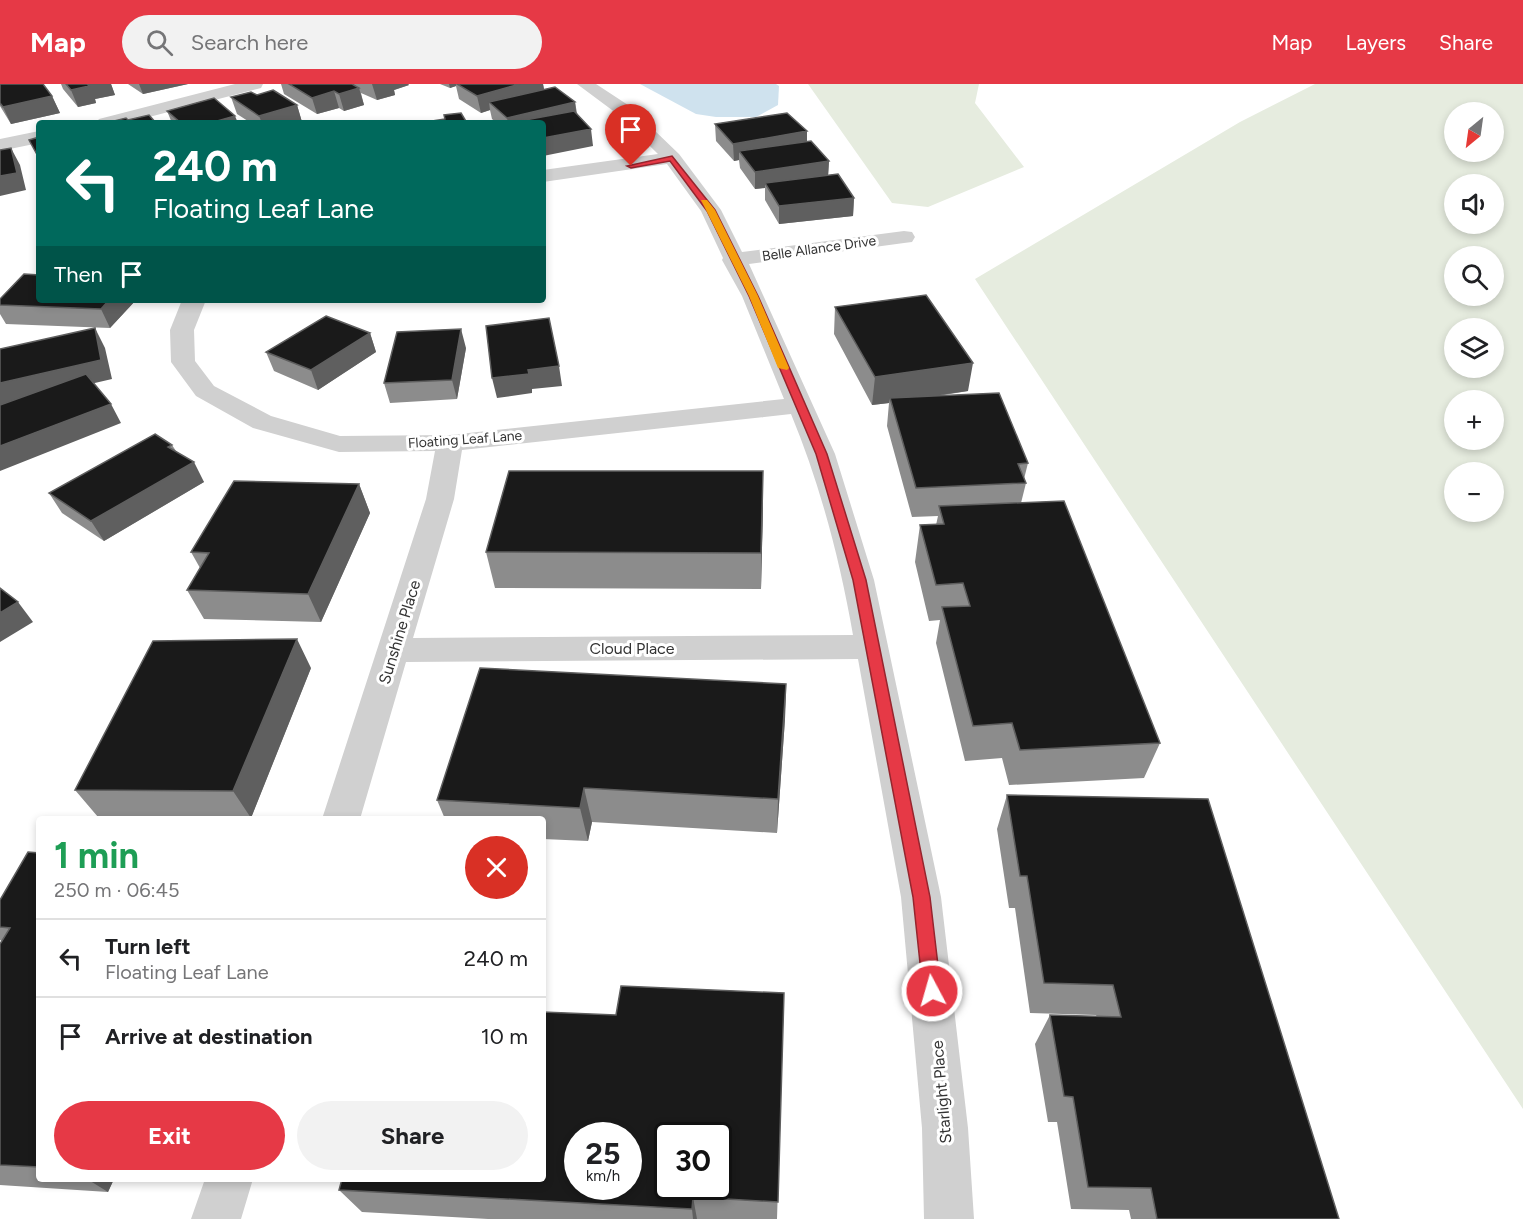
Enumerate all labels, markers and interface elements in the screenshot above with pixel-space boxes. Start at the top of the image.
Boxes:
search box [122,15,542,69]
text: Map [30,25,86,59]
icon: search [143,26,176,59]
text: Search here [191,29,308,56]
text: Map [1272,30,1312,55]
text: Layers [1345,30,1406,55]
text: Share [1439,30,1493,55]
north arrow [1444,102,1504,162]
map controls [1444,102,1504,522]
pin [605,104,656,166]
icon: arrive [614,113,647,146]
text: 240 m [153,141,278,192]
icon: left [54,144,132,222]
button: sound [1444,174,1504,234]
text: Floating Leaf Lane [153,192,374,225]
street label: Belle Allance Drive [761,232,878,265]
button: search [1444,246,1504,306]
icon: arrive [115,258,148,291]
text: Then [54,261,103,288]
button: layers [1444,318,1504,378]
button: + [1444,390,1504,450]
street label: Floating Leaf Lane [407,427,523,452]
button: − [1444,462,1504,522]
street label: Sunshine Place [375,578,424,686]
street label: Cloud Place [590,639,675,658]
text: 1 min [54,834,139,877]
button: close [465,836,528,899]
text: 250 m · 06:45 [54,878,180,902]
text: Turn left [105,933,191,960]
icon: left [54,942,87,975]
text: 240 m [464,945,528,972]
position arrow [900,959,964,1023]
text: Floating Leaf Lane [105,960,269,984]
icon: arrive [54,1020,87,1053]
text: Arrive at destination [105,1023,313,1050]
text: 10 m [481,1023,528,1050]
street label: Starlight Place [928,1039,955,1144]
button: Exit [54,1101,285,1170]
button: Share [297,1101,528,1170]
speed limit sign: 30 [654,1122,732,1200]
text: 25 [586,1135,620,1172]
text: km/h [586,1167,620,1185]

